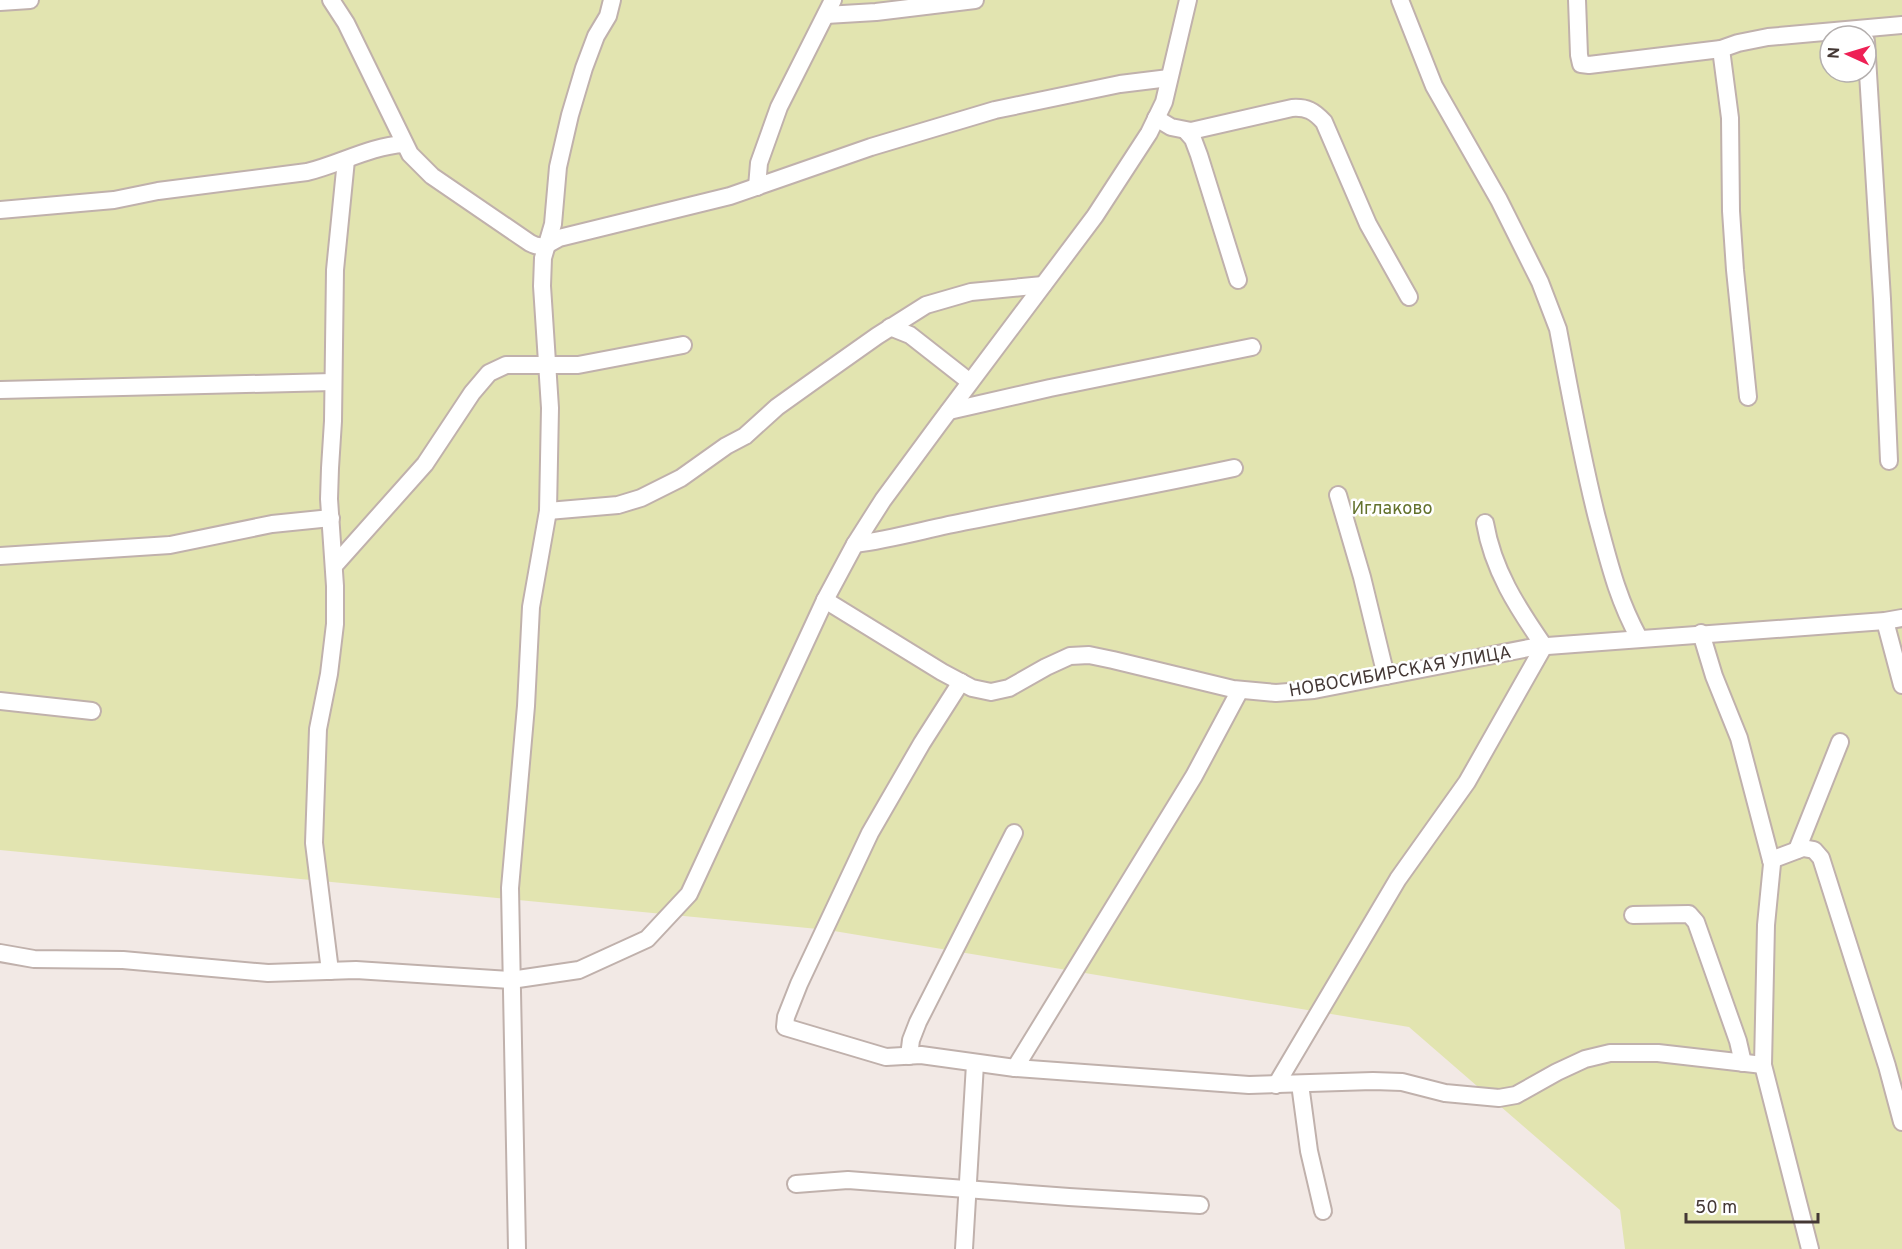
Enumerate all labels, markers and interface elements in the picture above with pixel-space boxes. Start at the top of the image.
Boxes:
north arrow [1818,24,1878,84]
text: N [1825,47,1845,60]
park label: Иглаково [1351,498,1433,521]
street label: НОВОСИБИРСКАЯ УЛИЦА [1287,642,1513,703]
scale bar [1686,1186,1818,1224]
text: 50 m [1695,1197,1737,1220]

